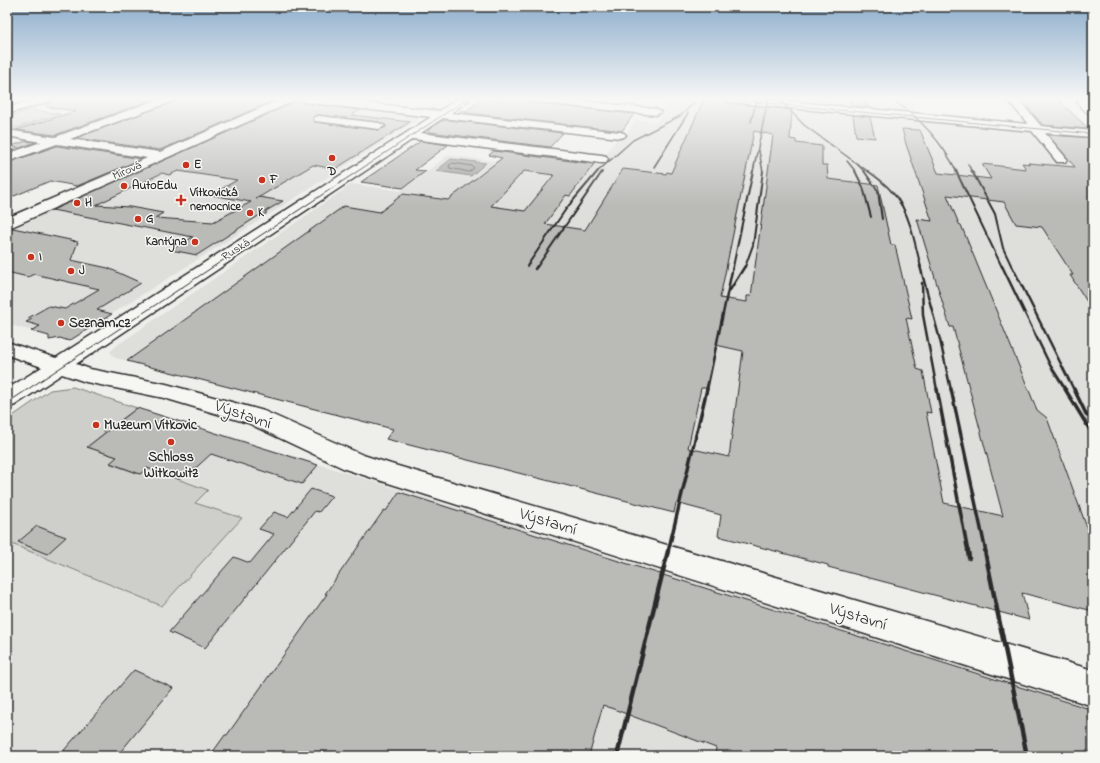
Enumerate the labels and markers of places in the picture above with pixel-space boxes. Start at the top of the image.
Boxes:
marker: D [327,153,337,163]
place label: E [194,156,201,174]
marker: E [181,160,191,170]
place label: D [327,163,337,181]
place label: F [269,171,278,189]
marker: F [257,175,267,185]
place label: AutoEdu [132,177,178,195]
marker: AutoEdu [119,181,129,191]
place label: Vítkovická nemocnice [189,184,242,216]
place label: H [85,194,92,212]
marker: Vítkovická nemocnice [175,194,187,206]
marker: H [72,198,82,208]
place label: K [258,204,265,222]
marker: K [245,208,255,218]
place label: G [146,210,154,228]
marker: G [133,214,143,224]
place label: Kantýna [146,233,188,253]
marker: Kantýna [190,237,200,247]
place label: I [39,248,42,266]
marker: I [26,252,36,262]
place label: J [79,262,85,280]
marker: J [66,266,76,276]
place label: Seznam.cz [69,313,132,334]
marker: Seznam.cz [56,318,66,328]
place label: Muzeum Vítkovic [104,415,198,436]
marker: Muzeum Vítkovic [91,420,101,430]
marker: Schloss Witkowitz [166,437,176,447]
place label: Schloss Witkowitz [144,447,199,484]

